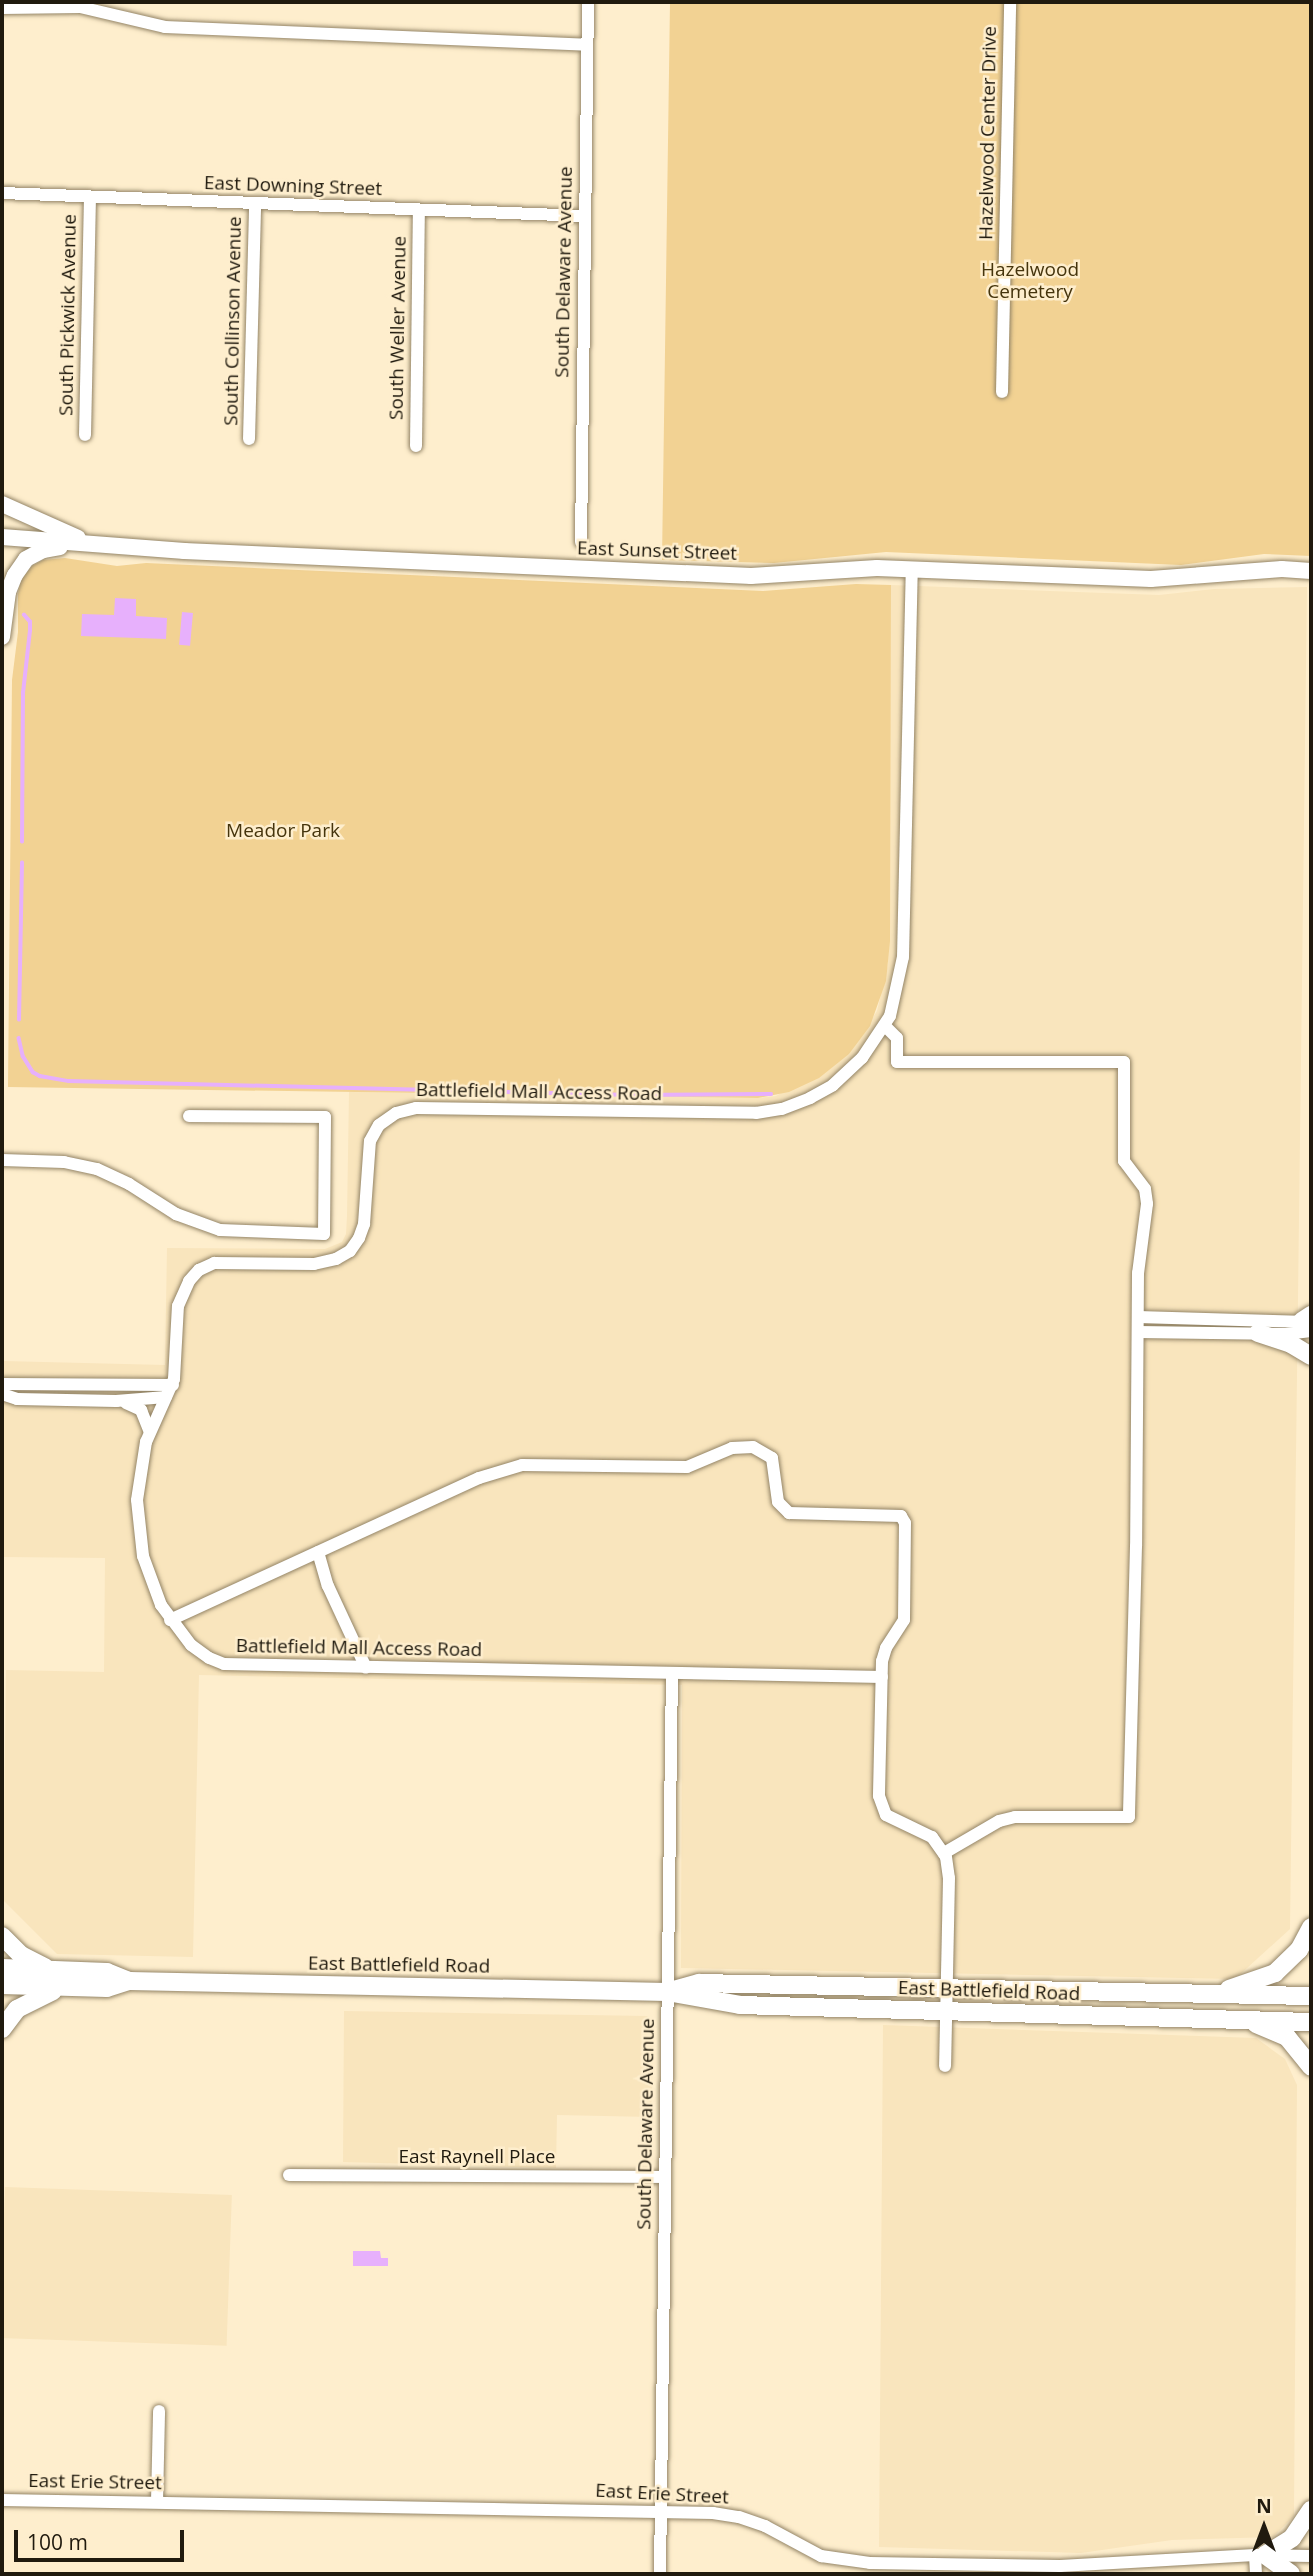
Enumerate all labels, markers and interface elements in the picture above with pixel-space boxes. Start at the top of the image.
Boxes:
street label: Hazelwood Center Drive [975,26,1001,240]
street label: South Delaware Avenue [551,166,577,378]
street label: East Downing Street [204,171,382,201]
street label: South Pickwick Avenue [55,214,81,416]
street label: South Collinson Avenue [220,216,246,426]
street label: South Weller Avenue [385,236,411,420]
park label: Hazelwood Cemetery [981,259,1079,303]
street label: East Sunset Street [577,537,737,565]
park label: Meador Park [226,820,340,842]
street label: Battlefield Mall Access Road [416,1078,662,1106]
street label: Battlefield Mall Access Road [236,1634,482,1662]
street label: East Battlefield Road [308,1952,490,1978]
street label: East Battlefield Road [898,1976,1080,2006]
street label: South Delaware Avenue [633,2018,659,2230]
street label: East Raynell Place [398,2146,556,2168]
street label: East Erie Street [28,2469,162,2495]
street label: East Erie Street [595,2479,729,2509]
north arrow [1229,2492,1299,2562]
text: N [1256,2493,1272,2519]
scale bar [18,2516,187,2560]
text: 100 m [27,2528,88,2556]

